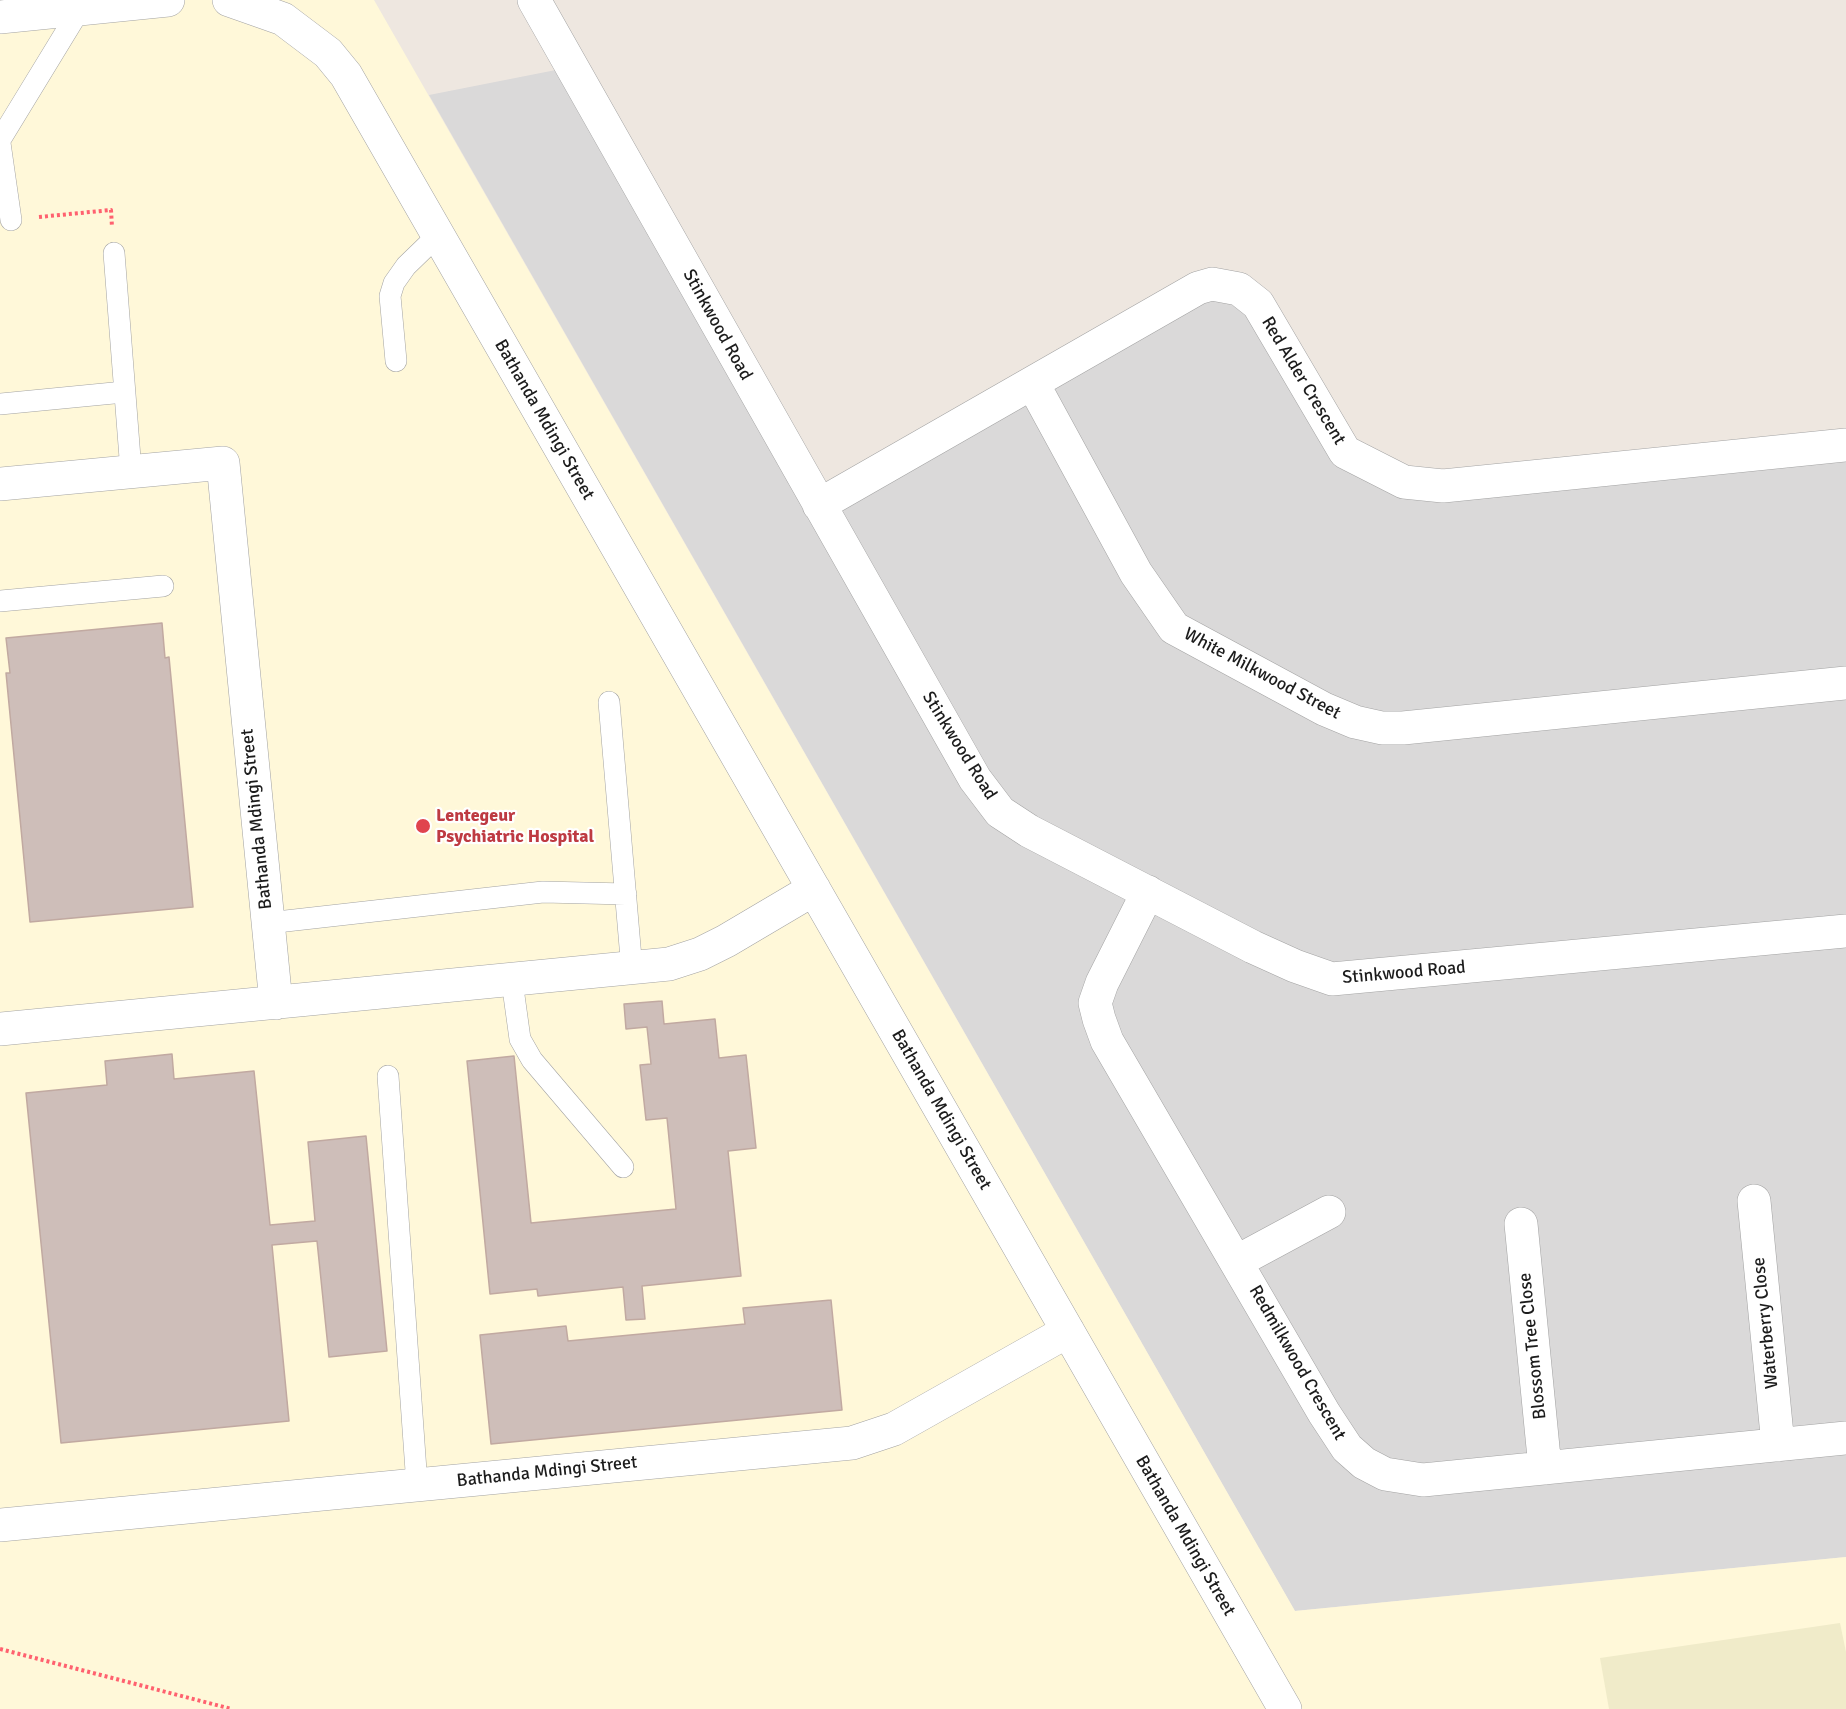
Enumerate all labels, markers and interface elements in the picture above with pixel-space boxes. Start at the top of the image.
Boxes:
street label: Stinkwood Road [678,266,756,384]
street label: Red Alder Crescent [1256,313,1350,449]
street label: Bathanda Mdingi Street [489,336,599,504]
street label: White Milkwood Street [1180,623,1344,725]
street label: Stinkwood Road [917,688,1001,804]
street label: Bathanda Mdingi Street [237,728,277,910]
place label: Lentegeur Psychiatric Hospital [436,805,594,848]
marker: Lentegeur Psychiatric Hospital [414,817,432,835]
street label: Stinkwood Road [1341,957,1467,989]
street label: Bathanda Mdingi Street [886,1026,996,1194]
street label: Waterberry Close [1748,1256,1784,1390]
street label: Blossom Tree Close [1515,1272,1551,1420]
street label: Redmilkwood Crescent [1244,1282,1350,1444]
street label: Bathanda Mdingi Street [456,1452,638,1492]
street label: Bathanda Mdingi Street [1130,1452,1240,1620]

